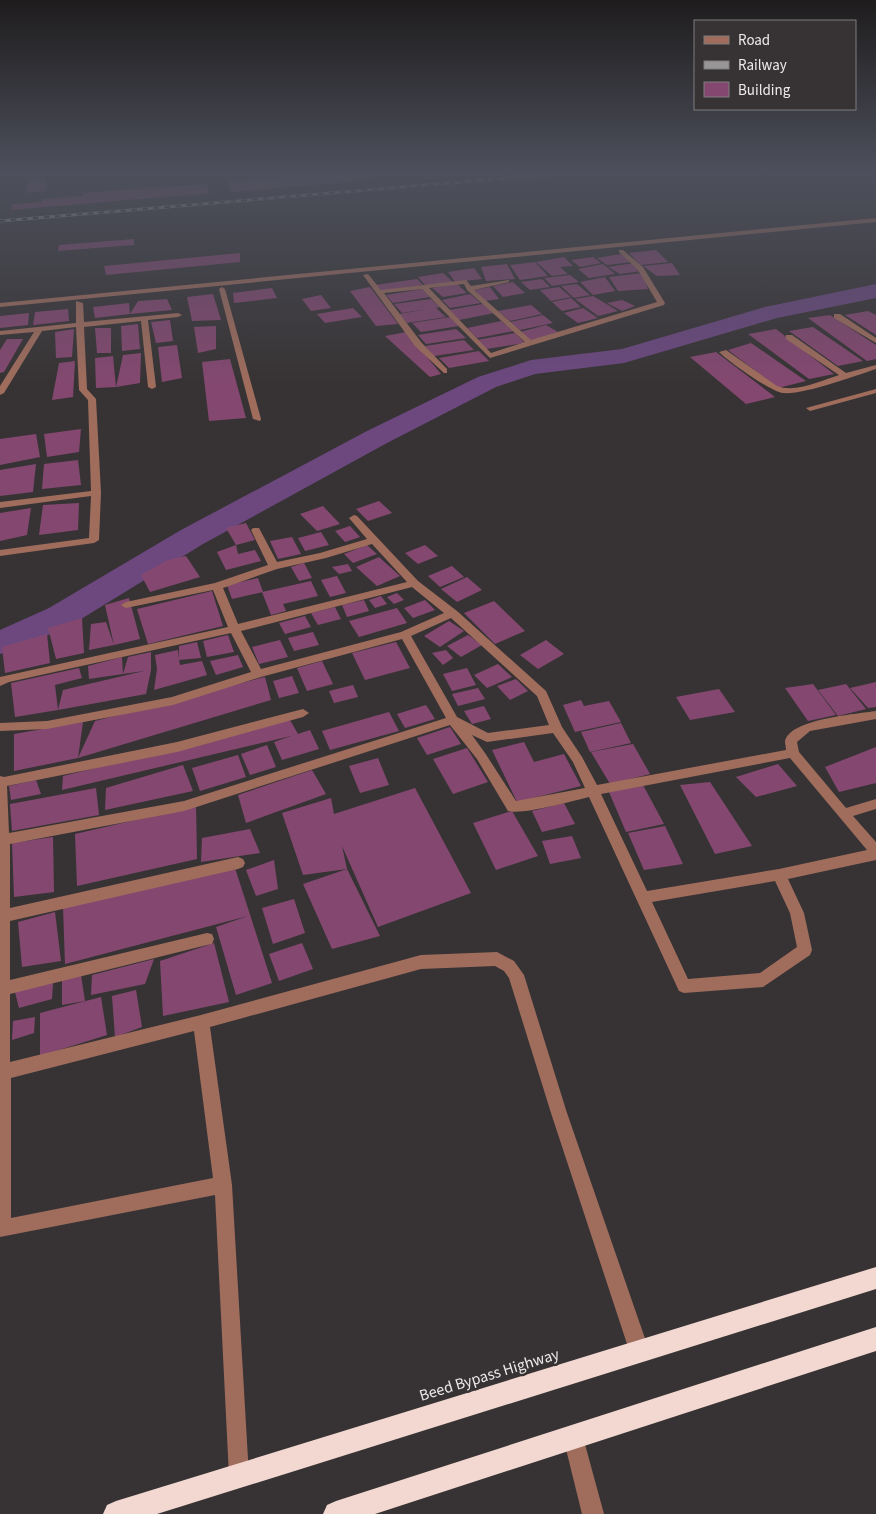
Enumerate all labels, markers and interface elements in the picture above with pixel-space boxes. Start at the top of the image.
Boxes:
legend [694,20,856,110]
text: Road [738,30,770,51]
text: Railway [738,55,787,76]
text: Building [738,80,791,101]
street label: Beed Bypass Highway [417,1343,563,1407]

